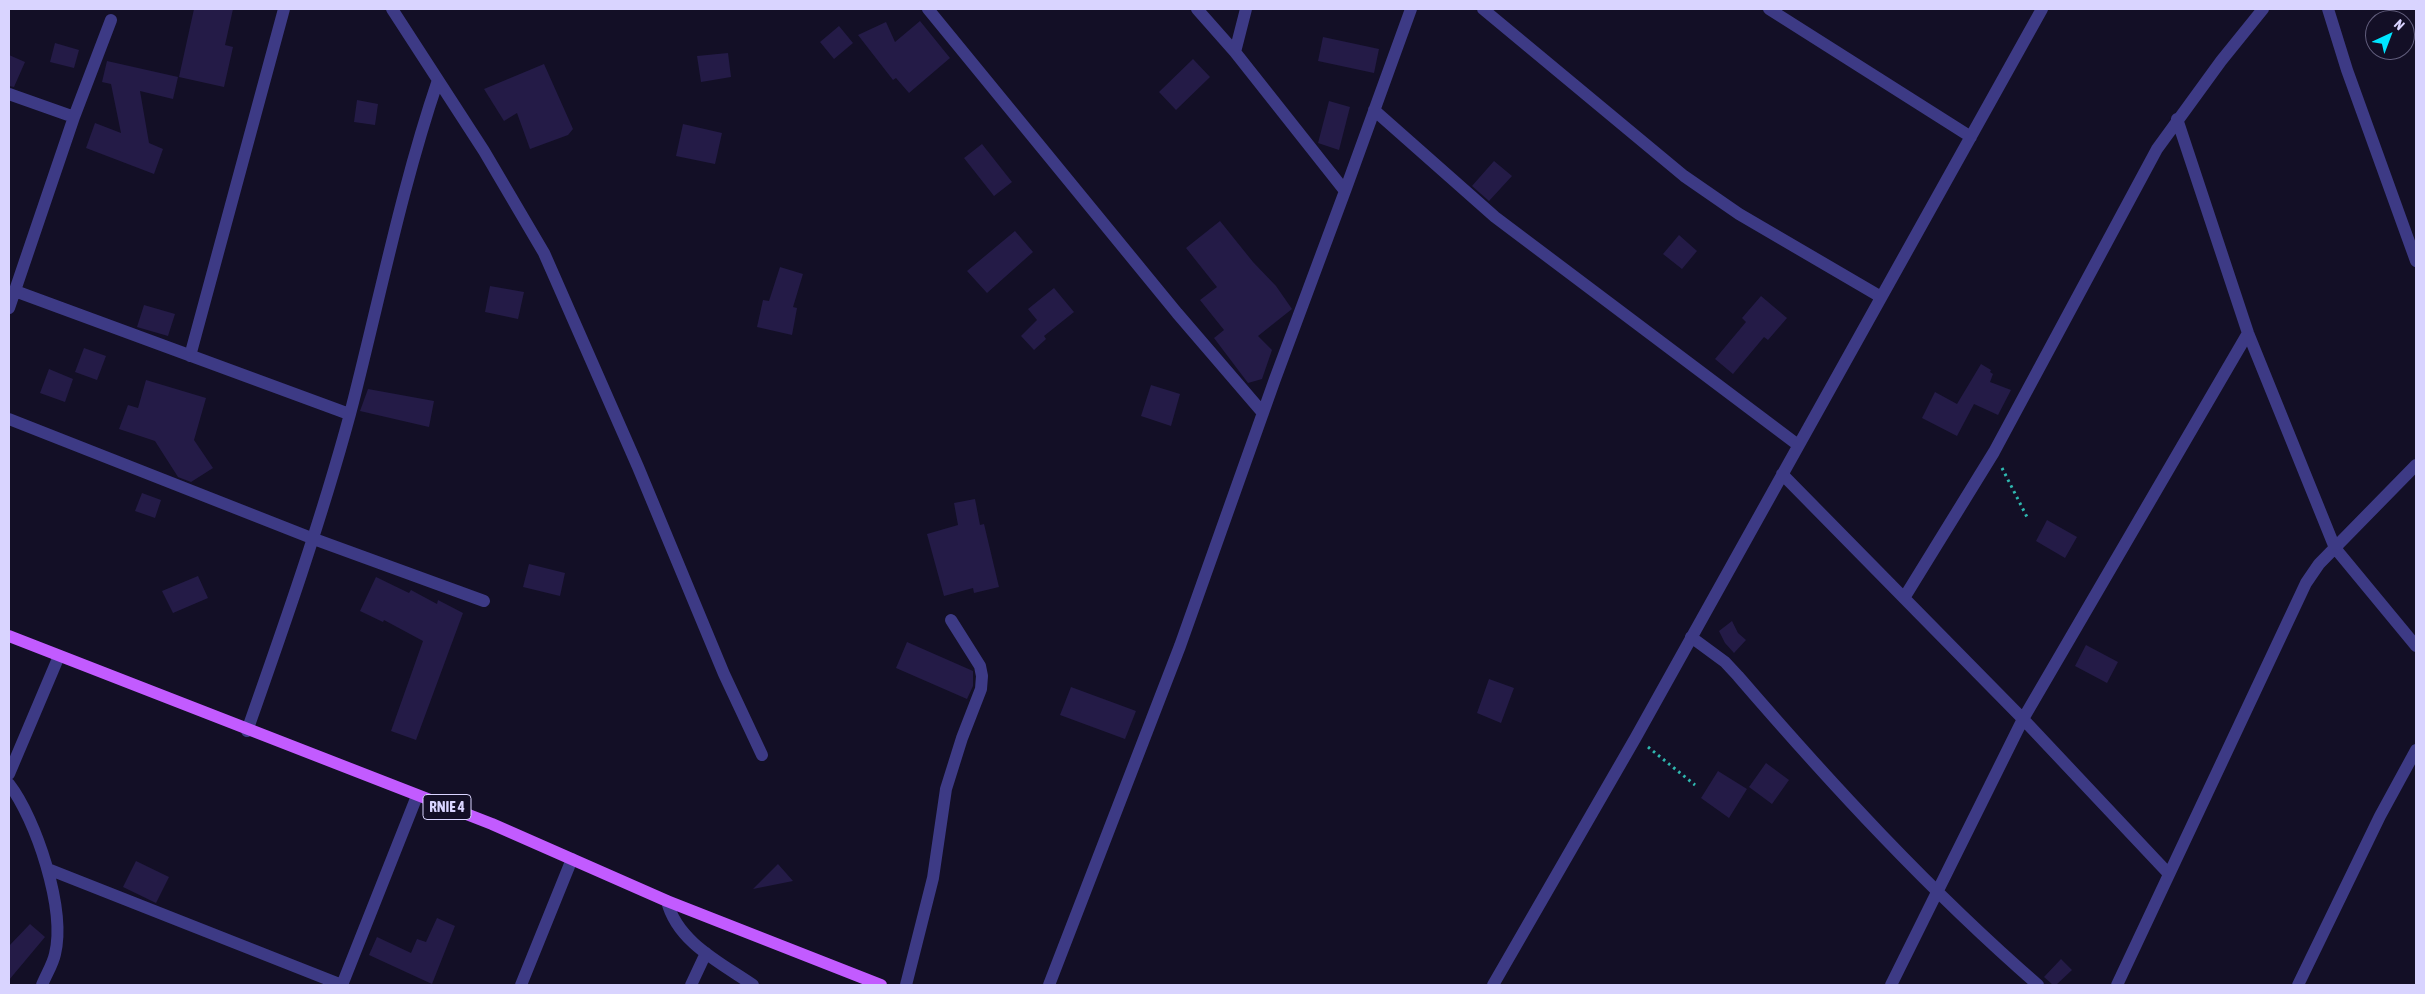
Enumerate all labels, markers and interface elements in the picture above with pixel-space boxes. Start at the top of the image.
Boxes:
north arrow [2365,10,2415,60]
text: N [2391,16,2408,33]
road number: RNIE 4 [423,794,471,820]

